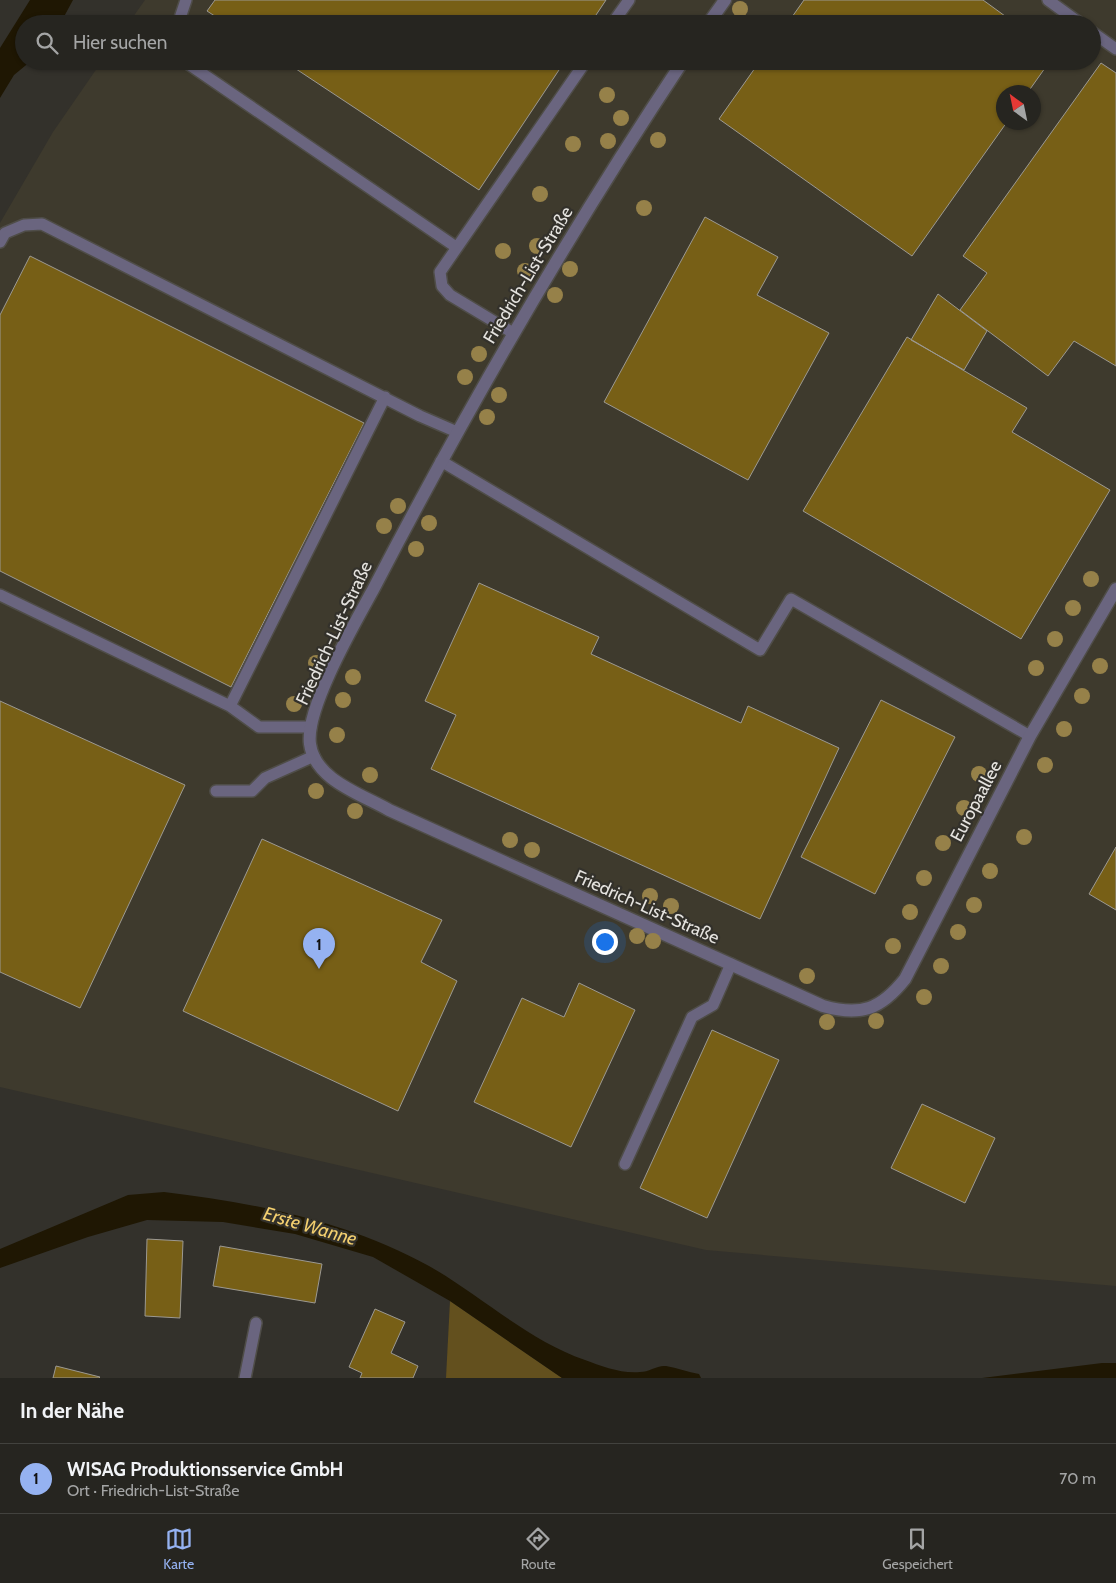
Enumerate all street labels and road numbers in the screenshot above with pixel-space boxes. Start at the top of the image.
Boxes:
street label: Friedrich-List-Straße [478,202,578,348]
street label: Friedrich-List-Straße [291,558,377,708]
street label: Europaallee [945,757,1007,845]
street label: Friedrich-List-Straße [571,865,723,949]

